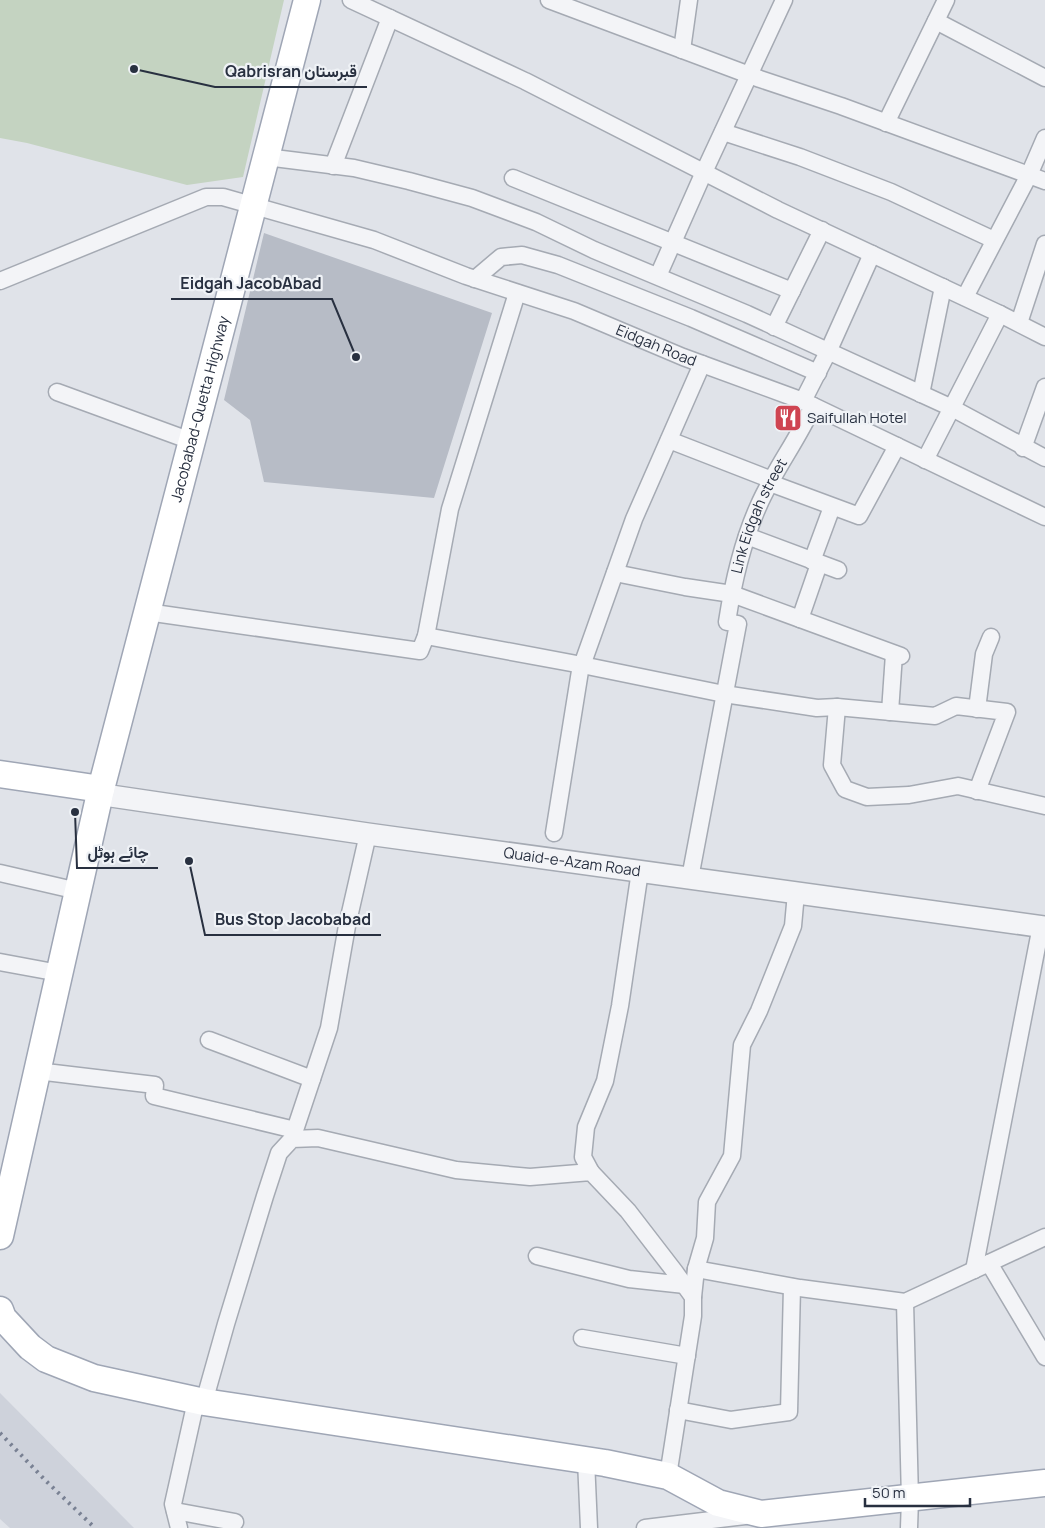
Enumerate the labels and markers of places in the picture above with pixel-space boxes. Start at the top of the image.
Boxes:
callout: Qabrisran قبرستان [215,56,367,87]
callout: Eidgah JacobAbad [171,268,332,299]
restaurant icon: Saifullah Hotel [773,403,803,433]
place label: Saifullah Hotel [807,407,907,428]
callout: چائے ہوٹل [77,837,158,868]
callout: Bus Stop Jacobabad [205,904,381,935]

